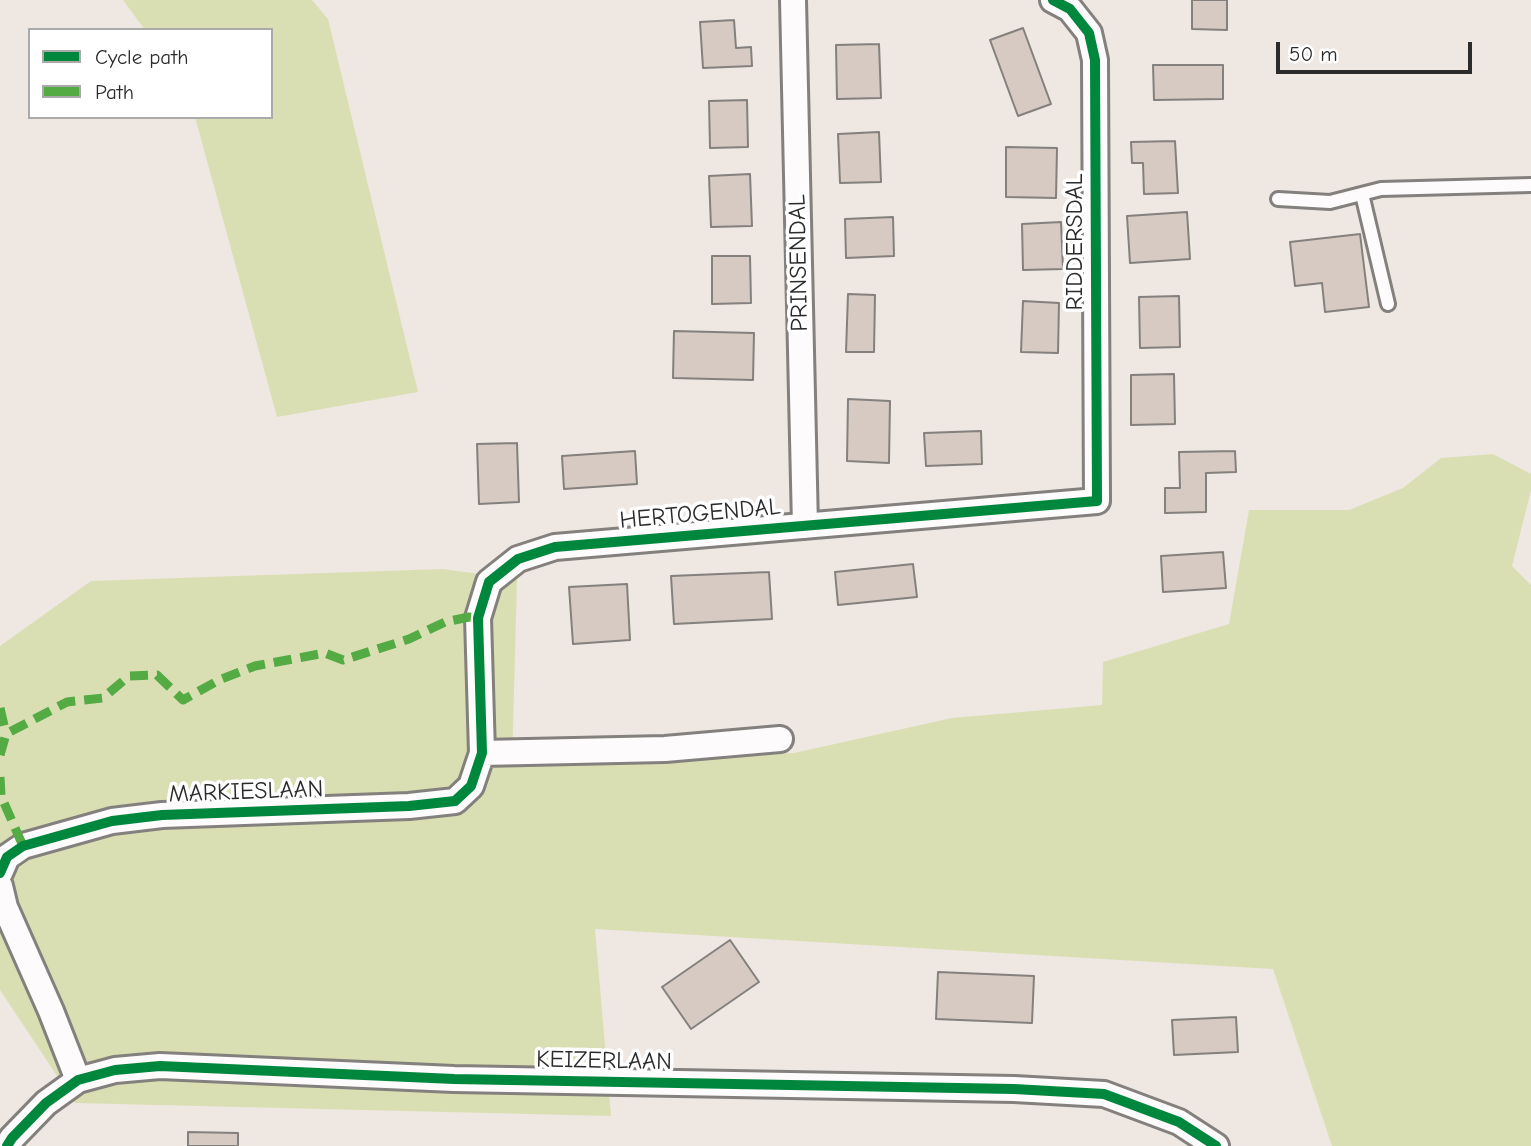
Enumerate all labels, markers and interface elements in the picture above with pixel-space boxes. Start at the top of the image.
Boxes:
legend [28,28,273,119]
scale bar [1279,28,1475,72]
text: 50 m [1289,42,1338,66]
text: Cycle path [95,45,188,69]
text: Path [95,80,134,104]
street label: RIDDERSDAL [1061,174,1089,310]
street label: PRINSENDAL [783,194,815,332]
street label: HERTOGENDAL [618,493,782,535]
street label: MARKIESLAAN [168,775,324,809]
street label: KEIZERLAAN [536,1045,672,1077]

